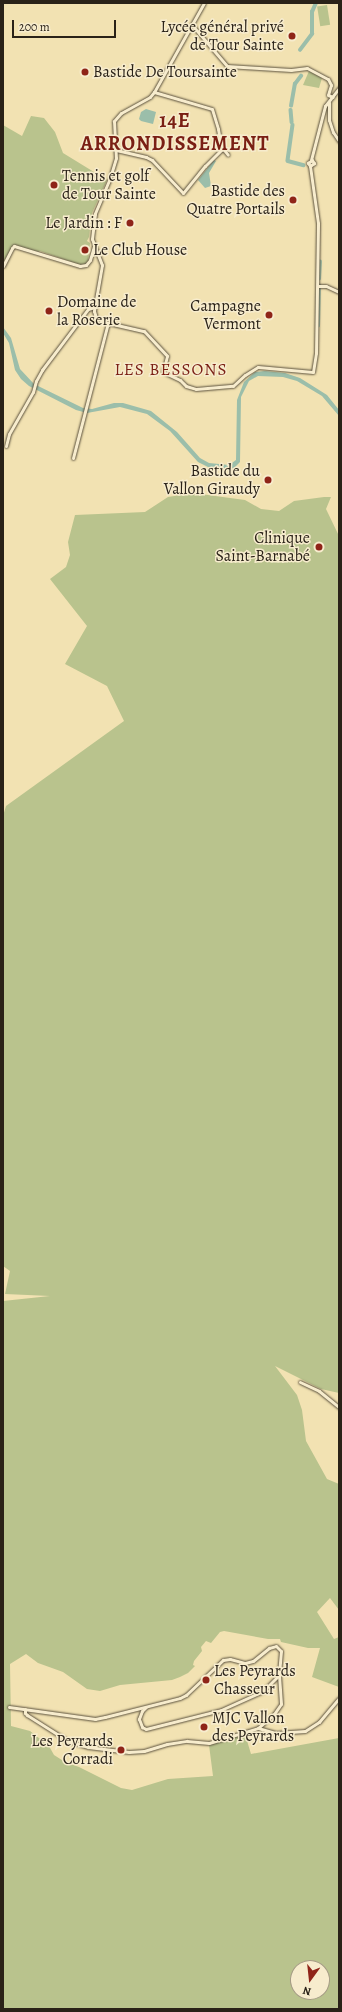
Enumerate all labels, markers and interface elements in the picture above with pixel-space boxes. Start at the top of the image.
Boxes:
scale bar [14,12,118,38]
place label: Lycée général privé de Tour Sainte [160,17,284,55]
text: 200 m [19,19,50,35]
marker: Lycée général privé de Tour Sainte [287,31,297,41]
place label: Bastide De Toursainte [93,62,237,82]
marker: Bastide De Toursainte [80,67,90,77]
district label: 14E ARRONDISSEMENT [80,109,270,156]
place label: Tennis et golf de Tour Sainte [62,166,156,204]
marker: Tennis et golf de Tour Sainte [49,180,59,190]
place label: Bastide des Quatre Portails [186,181,285,219]
marker: Bastide des Quatre Portails [288,195,298,205]
place label: Le Jardin : F [45,213,122,233]
marker: Le Jardin : F [125,218,135,228]
place label: Le Club House [93,240,187,260]
marker: Le Club House [80,245,90,255]
place label: Domaine de la Roserie [57,292,136,330]
place label: Campagne Vermont [190,296,261,334]
marker: Domaine de la Roserie [44,306,54,316]
marker: Campagne Vermont [264,310,274,320]
district label: LES BESSONS [115,360,227,380]
place label: Bastide du Vallon Giraudy [164,461,260,499]
marker: Bastide du Vallon Giraudy [263,475,273,485]
place label: Clinique Saint-Barnabé [216,528,310,566]
marker: Clinique Saint-Barnabé [313,541,325,553]
place label: Les Peyrards Chasseur [214,1661,296,1699]
marker: Les Peyrards Chasseur [201,1675,211,1685]
place label: MJC Vallon des Peyrards [212,1708,294,1746]
marker: MJC Vallon des Peyrards [199,1722,209,1732]
place label: Les Peyrards Corradi [31,1731,113,1769]
marker: Les Peyrards Corradi [116,1745,126,1755]
north arrow [290,1960,330,2000]
text: N [301,1983,313,1999]

